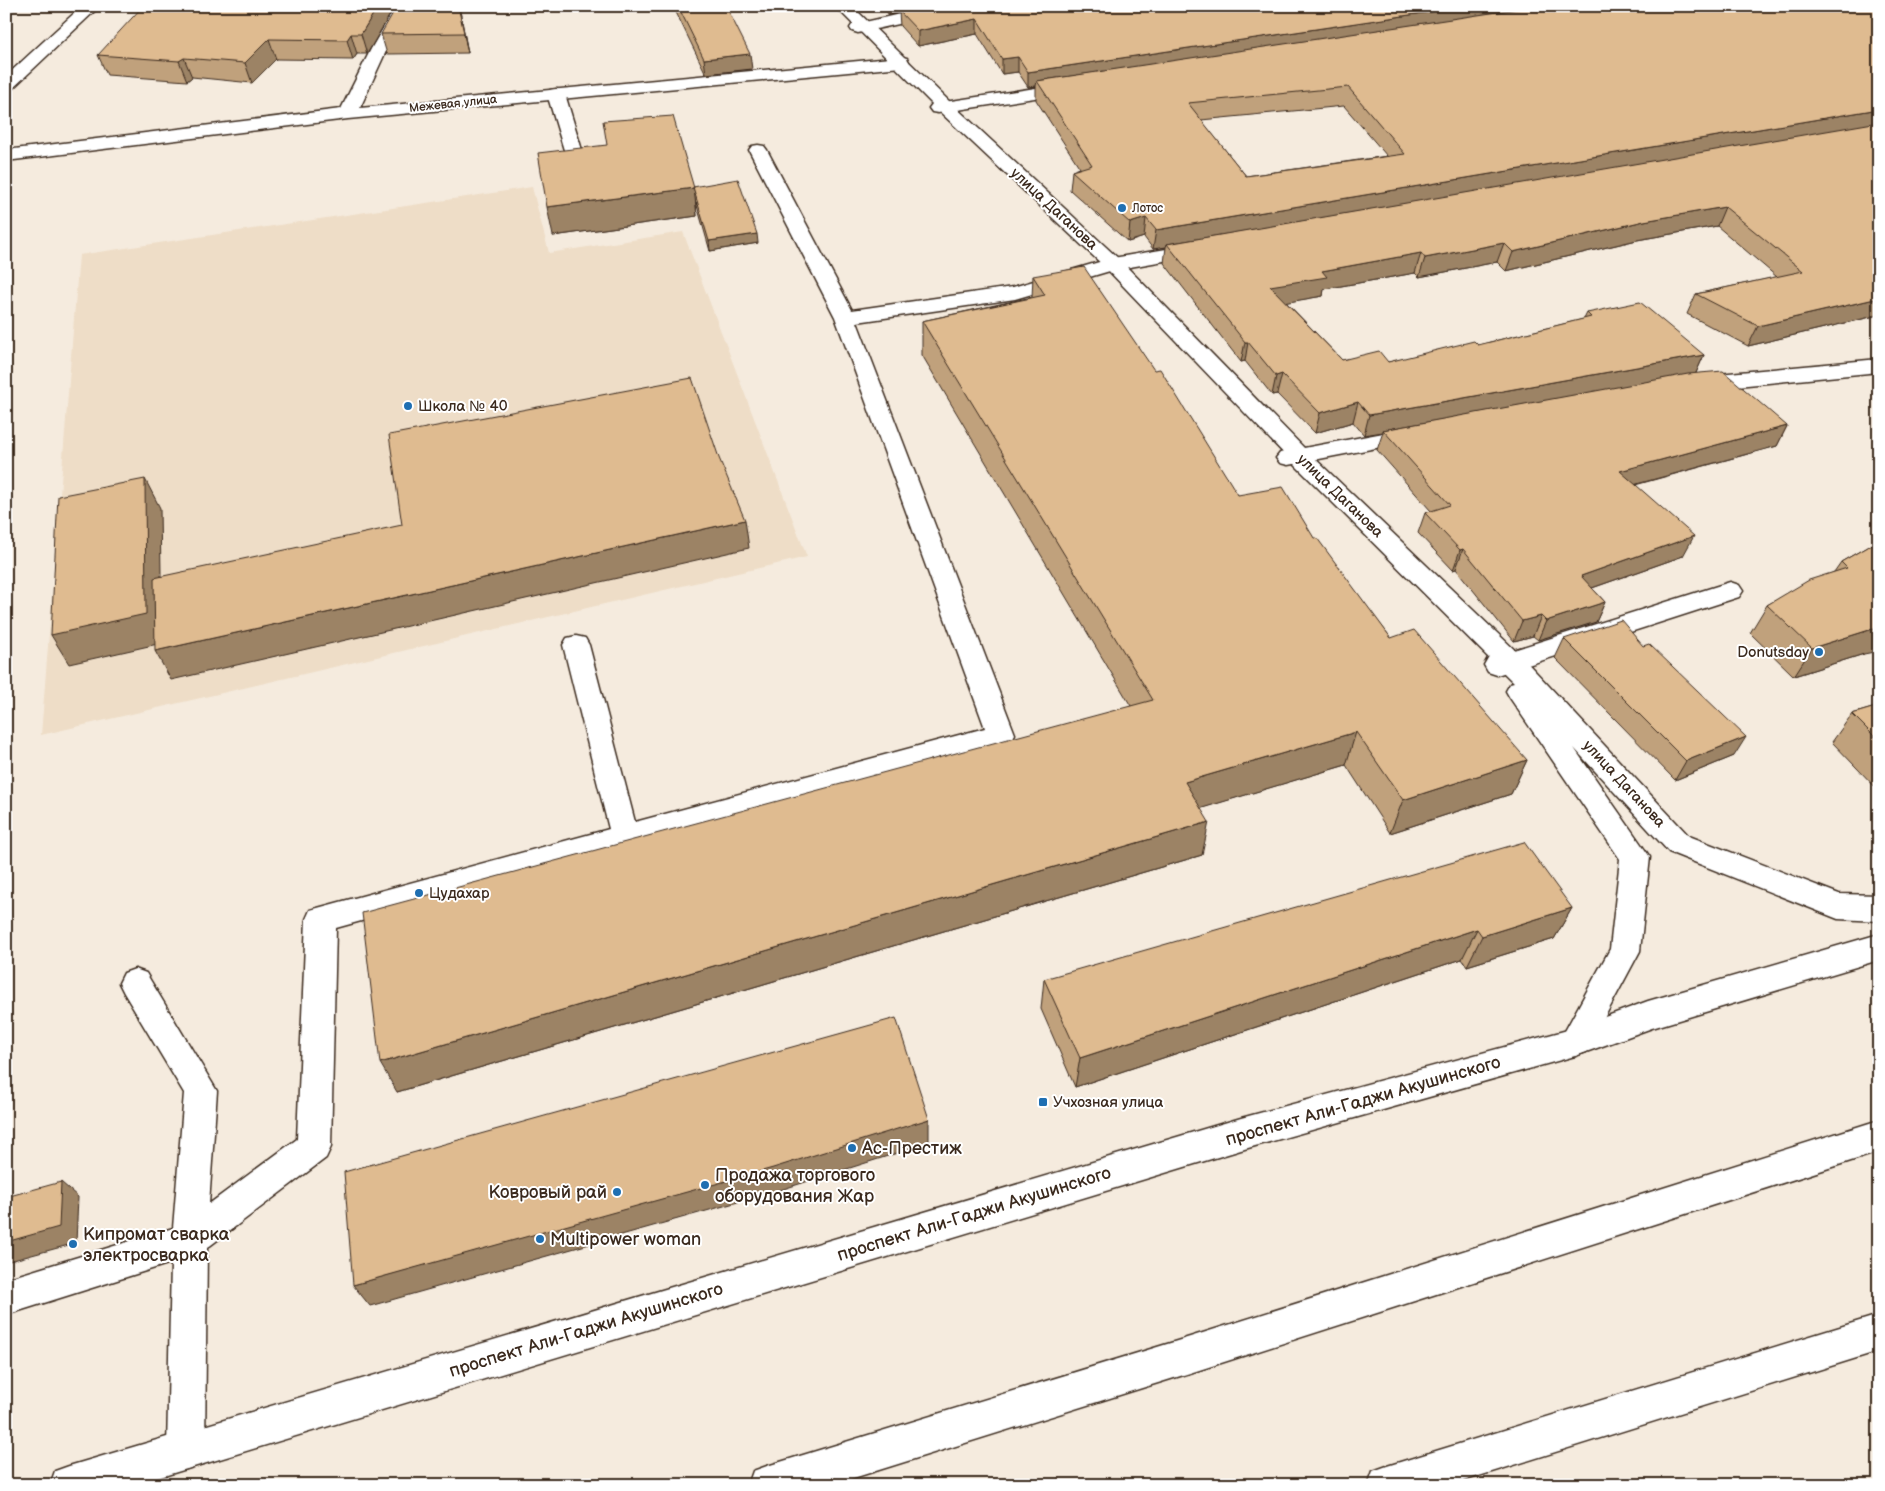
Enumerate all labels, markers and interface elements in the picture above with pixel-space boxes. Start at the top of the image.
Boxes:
street label: Межевая улица [408,92,498,116]
street label: улица Даганова [1006,164,1102,254]
place label: Лотос [1131,201,1163,216]
marker: Лотос [1116,202,1128,214]
place label: Школа № 40 [418,397,508,416]
marker: Школа № 40 [402,400,414,412]
street label: улица Даганова [1293,450,1387,542]
place label: Donutsday [1737,643,1809,662]
marker: Donutsday [1813,646,1825,658]
street label: улица Даганова [1579,736,1669,832]
place label: Цудахар [429,884,490,903]
marker: Цудахар [413,887,425,899]
street label: проспект Али-Гаджи Акушинского [1223,1052,1503,1150]
place label: Учхозная улица [1053,1093,1163,1112]
marker: Учхозная улица [1037,1096,1049,1108]
place label: Ас-Престиж [861,1138,962,1159]
marker: Ас-Престиж [846,1142,858,1154]
street label: проспект Али-Гаджи Акушинского [835,1162,1113,1266]
place label: Продажа торгового оборудования Жар [715,1165,875,1207]
marker: Продажа торгового оборудования Жар [699,1179,711,1191]
place label: Ковровый рай [488,1182,607,1203]
marker: Ковровый рай [611,1186,623,1198]
place label: Кипромат сварка электросварка [83,1224,230,1266]
place label: Multipower woman [550,1229,701,1250]
marker: Multipower woman [534,1233,546,1245]
marker: Кипромат сварка электросварка [67,1238,79,1250]
street label: проспект Али-Гаджи Акушинского [447,1278,725,1382]

